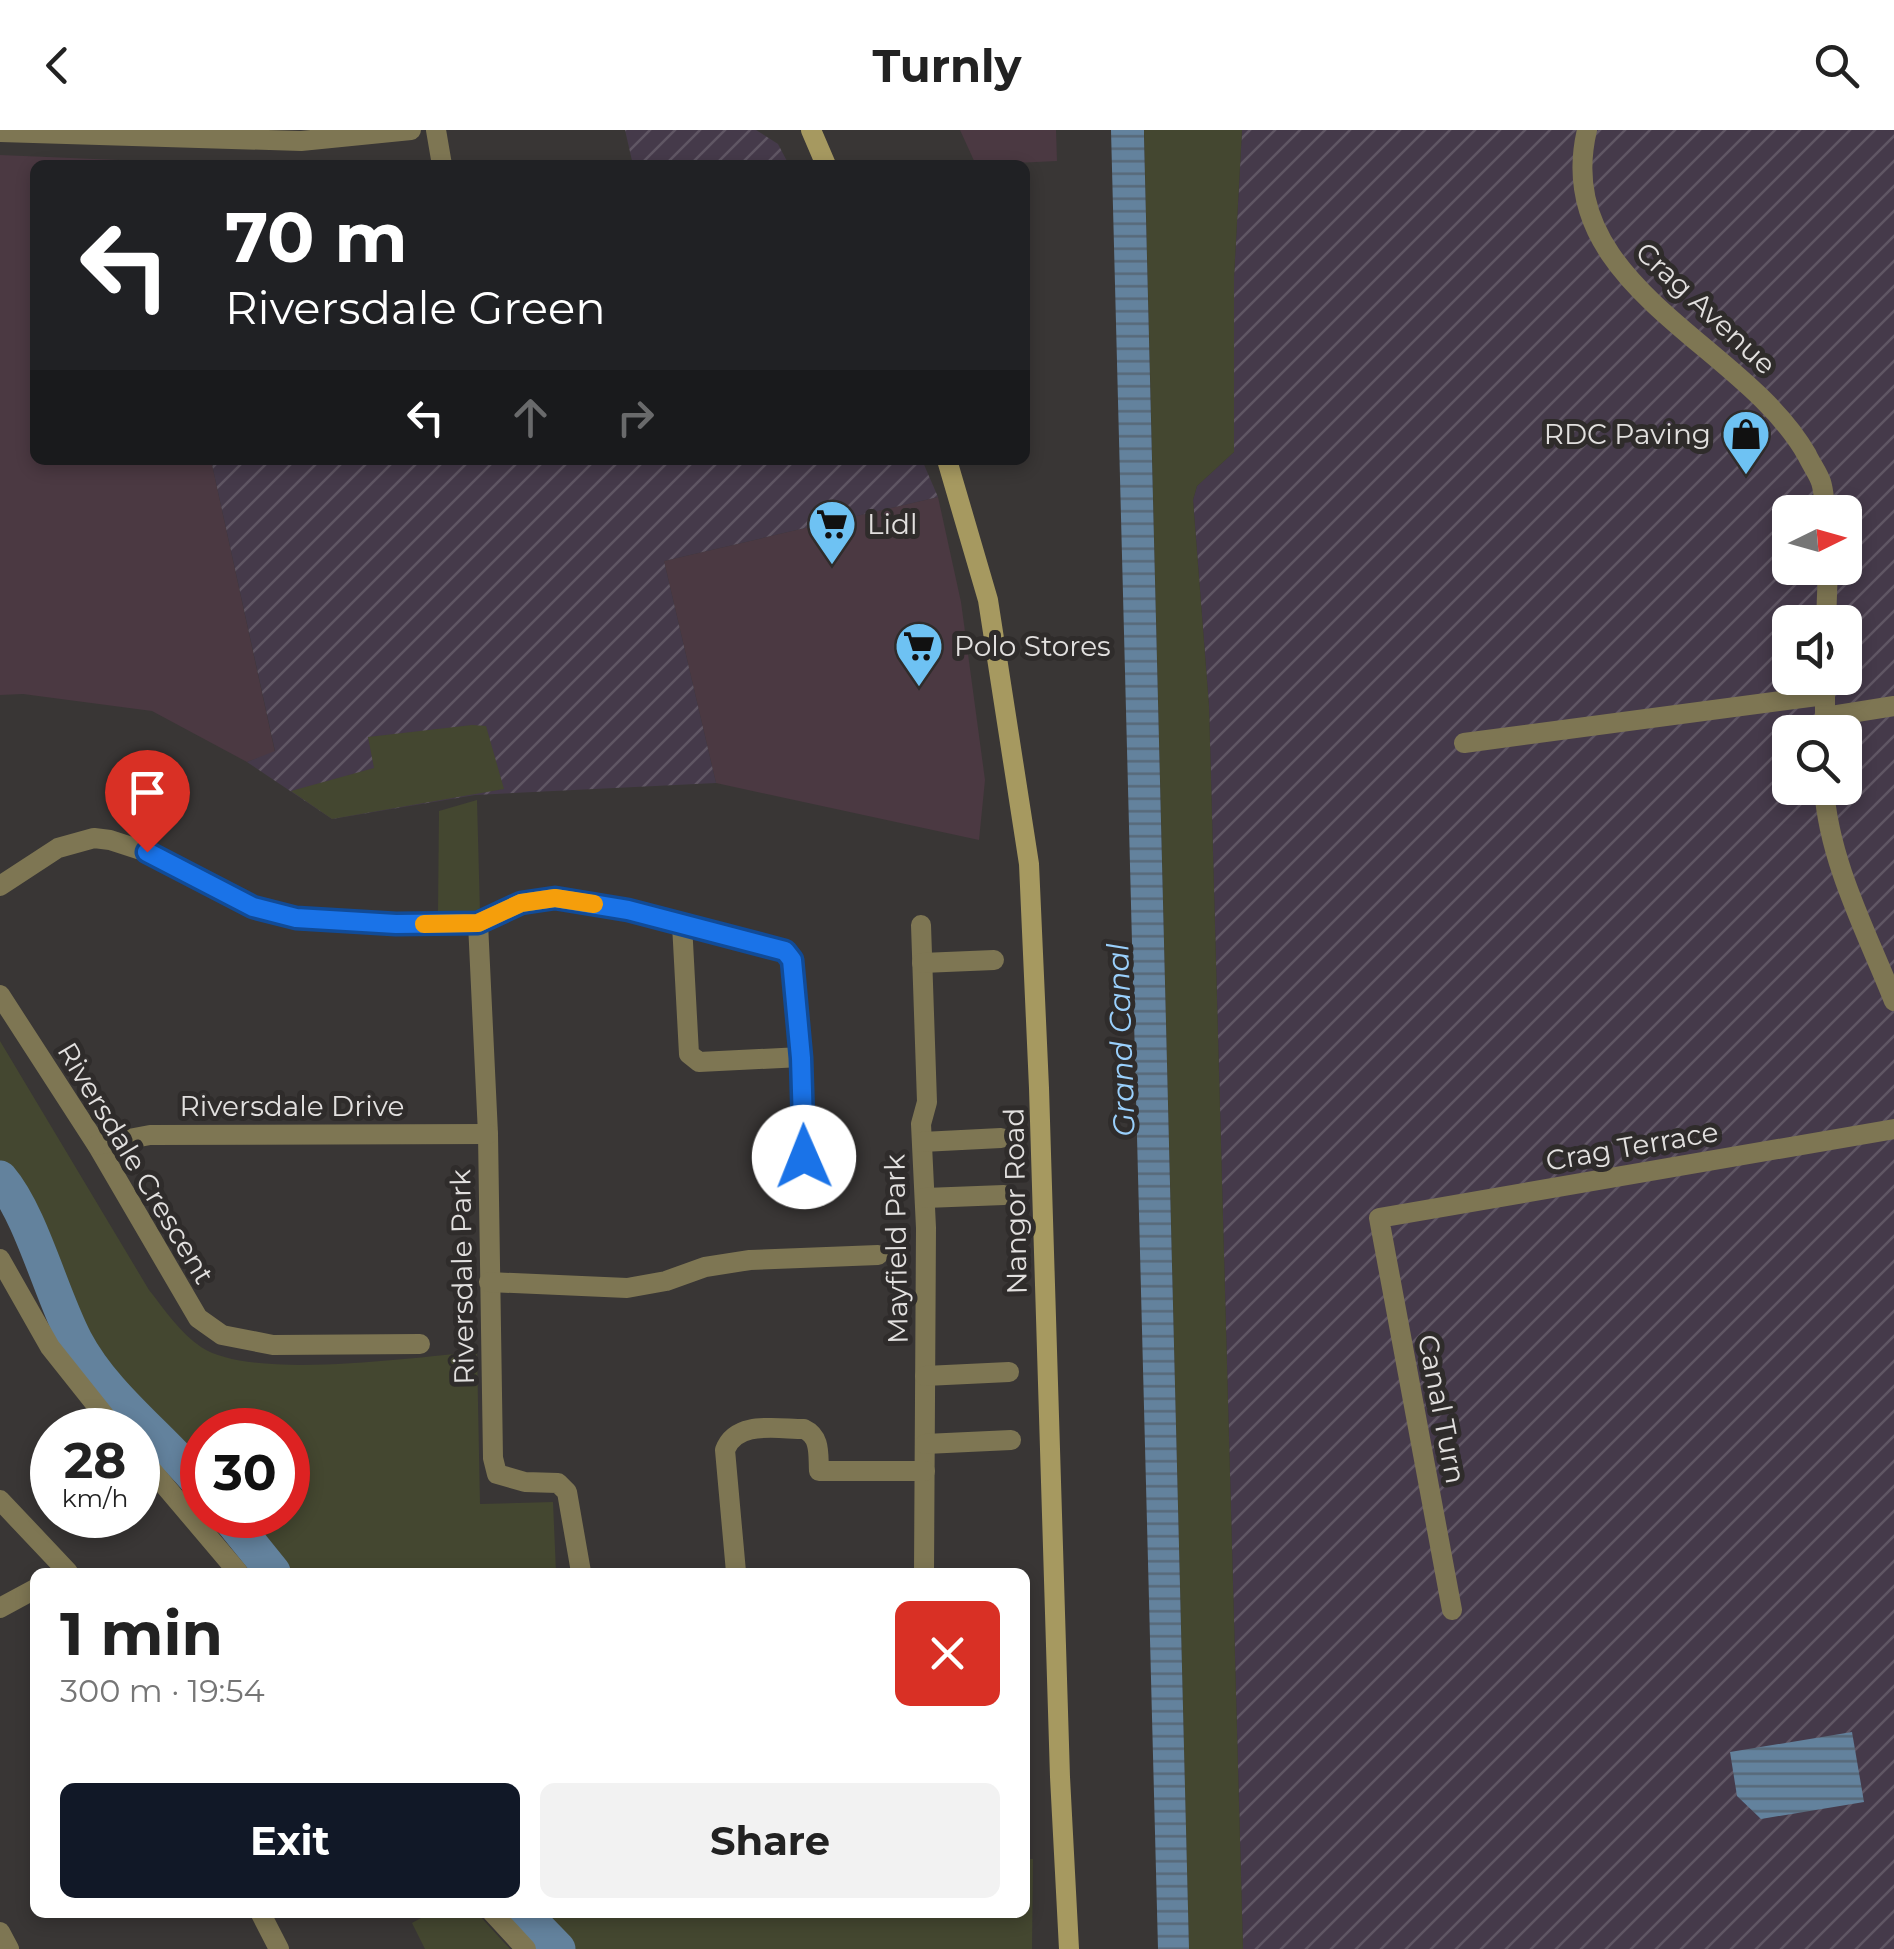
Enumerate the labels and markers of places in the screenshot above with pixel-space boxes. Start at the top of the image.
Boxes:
shop icon: RDC Paving [1720,408,1772,476]
place label: RDC Paving [1544,417,1711,451]
supermarket icon: Lidl [806,498,858,566]
place label: Lidl [867,507,918,541]
supermarket icon: Polo Stores [893,620,945,688]
place label: Polo Stores [954,629,1111,663]
pin [105,750,190,853]

